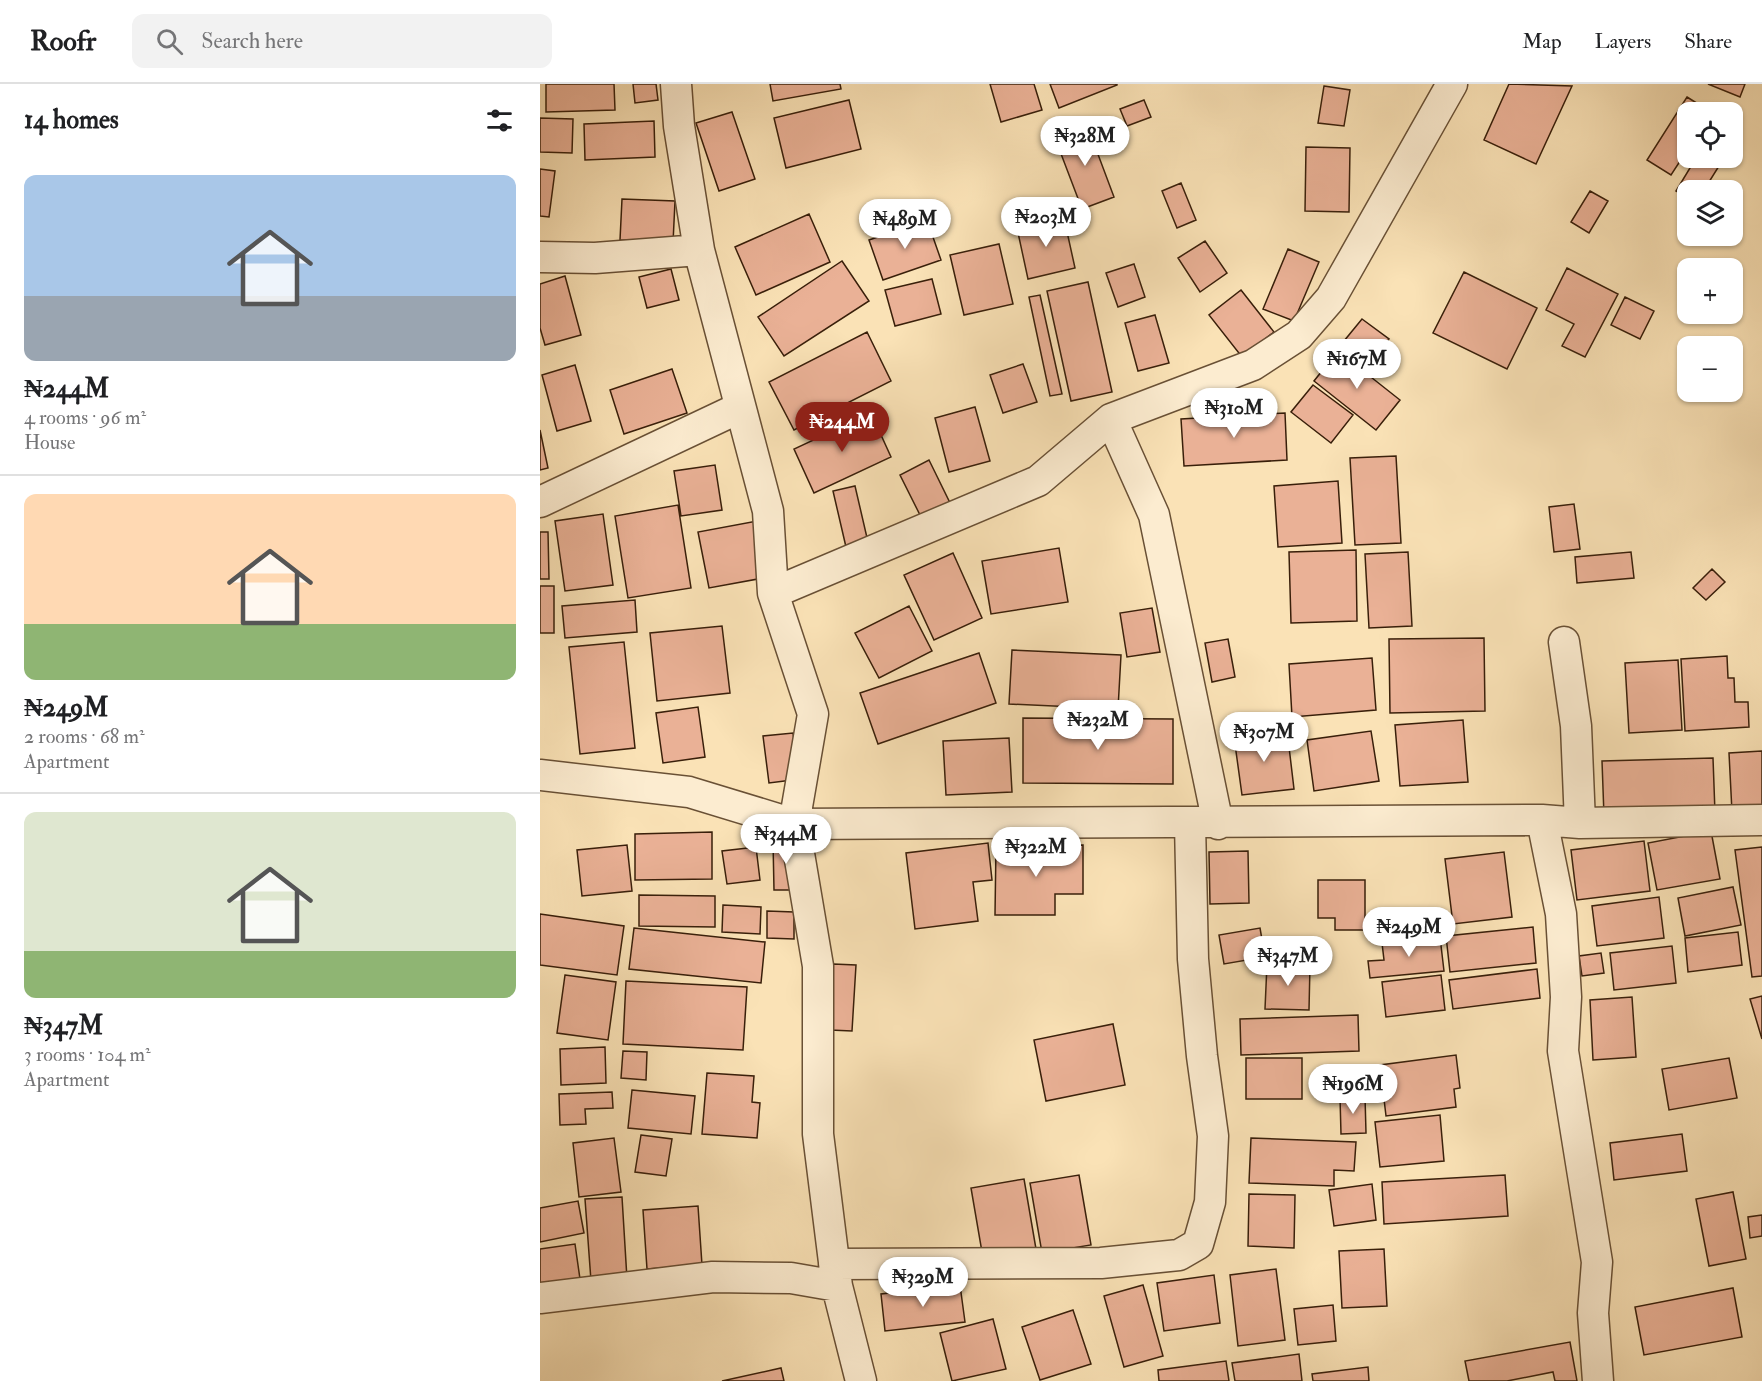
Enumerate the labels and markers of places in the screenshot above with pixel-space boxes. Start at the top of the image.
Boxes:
pin: ₦328M [1043,116,1127,167]
pin: ₦203M [1004,197,1088,248]
pin: ₦489M [863,199,947,250]
pin: ₦167M [1315,339,1399,390]
pin: ₦310M [1192,388,1276,439]
pin: ₦244M [800,402,884,453]
pin: ₦232M [1056,700,1140,751]
pin: ₦307M [1222,712,1306,763]
pin: ₦344M [744,814,828,865]
pin: ₦322M [994,827,1078,878]
pin: ₦249M [1367,907,1451,958]
pin: ₦347M [1246,936,1330,987]
pin: ₦196M [1311,1064,1395,1115]
pin: ₦329M [881,1257,965,1308]

